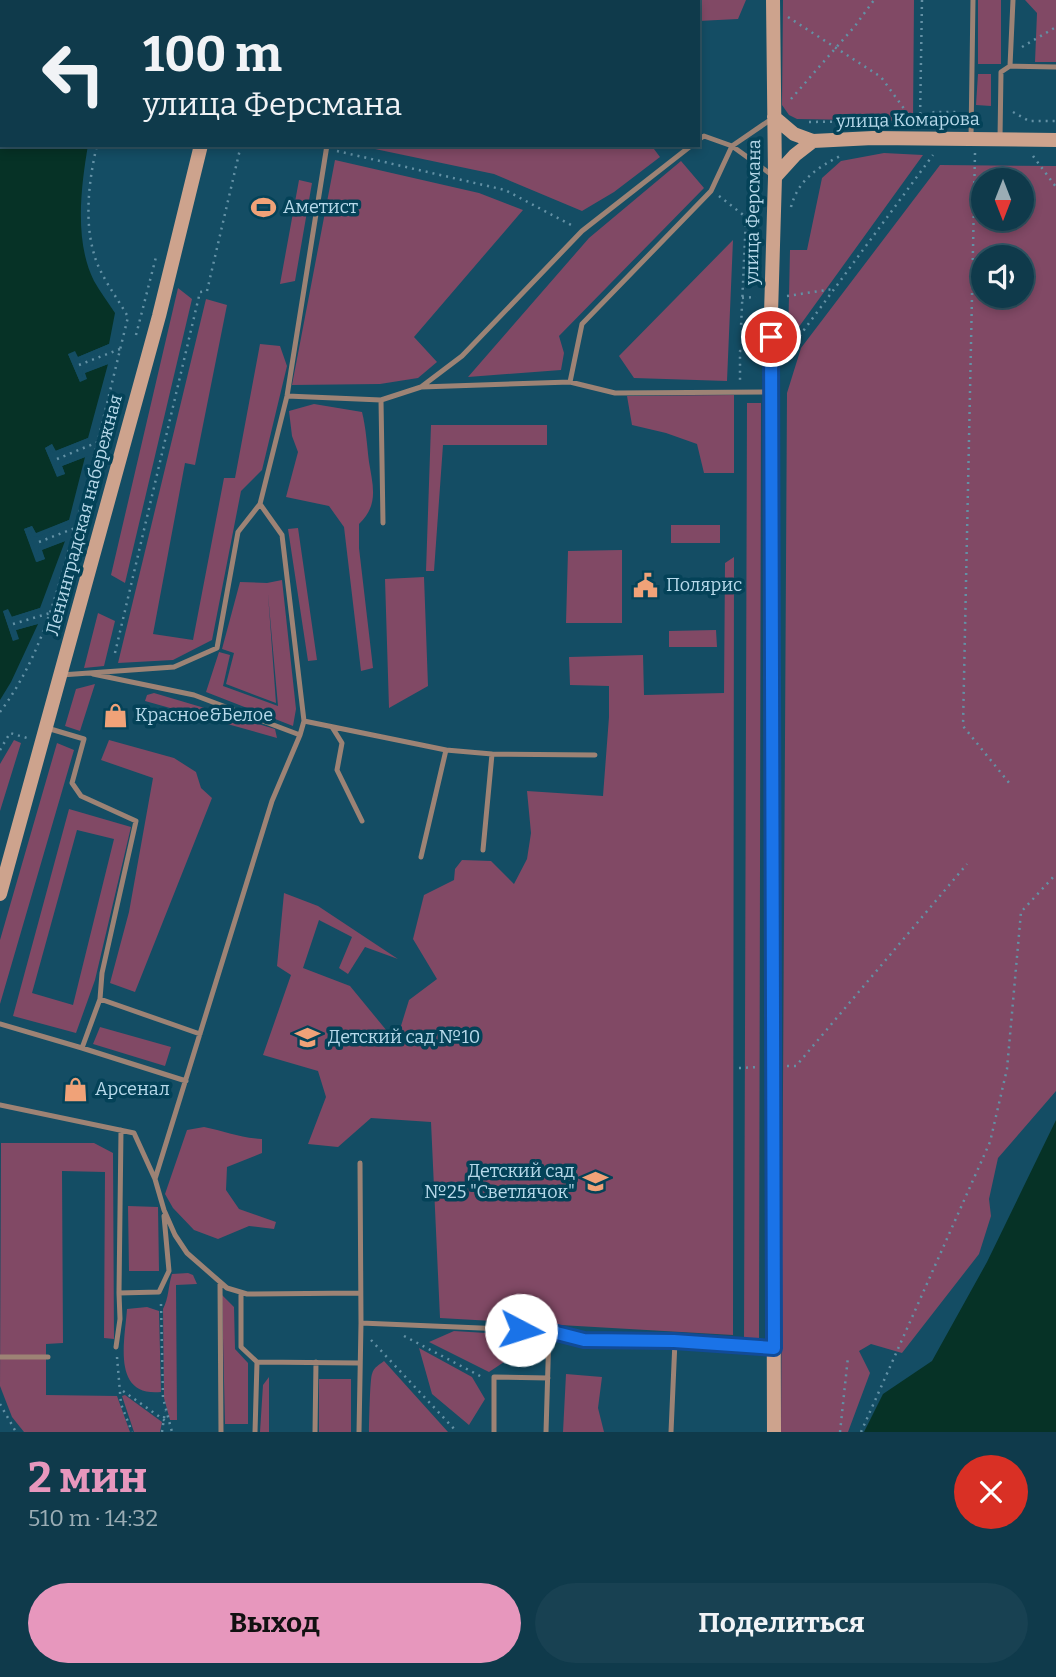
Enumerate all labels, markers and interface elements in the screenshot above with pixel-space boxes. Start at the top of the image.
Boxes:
text: 100 m [143,25,282,84]
icon: left [28,28,119,119]
text: улица Ферсмана [143,85,402,123]
street label: улица Комарова [835,108,980,132]
street label: улица Ферсмана [741,139,765,286]
north arrow [971,168,1034,231]
map controls [971,168,1034,308]
sports icon: Аметист [249,193,277,221]
place label: Аметист [283,196,358,218]
button: sound [971,245,1034,308]
pin [741,307,801,367]
icon: arrive [752,318,790,356]
street label: Ленинградская набережная [41,392,127,638]
public building icon: Полярис [632,571,660,599]
place label: Полярис [666,574,742,596]
shop icon: Красное&Белое [101,701,129,729]
place label: Красное&Белое [135,704,273,726]
school or university icon: Детский сад №10 [294,1023,322,1051]
place label: Детский сад №10 [328,1026,480,1048]
shop icon: Арсенал [61,1075,89,1103]
place label: Арсенал [95,1078,170,1100]
place label: Детский сад №25 "Светлячок" [424,1160,575,1203]
school or university icon: Детский сад №25 "Светлячок" [581,1167,609,1195]
position arrow [484,1293,558,1367]
text: 2 мин [28,1453,147,1503]
button: close [954,1455,1028,1529]
text: 510 m · 14:32 [28,1504,158,1532]
button: Выход [28,1583,521,1663]
button: Поделиться [535,1583,1028,1663]

